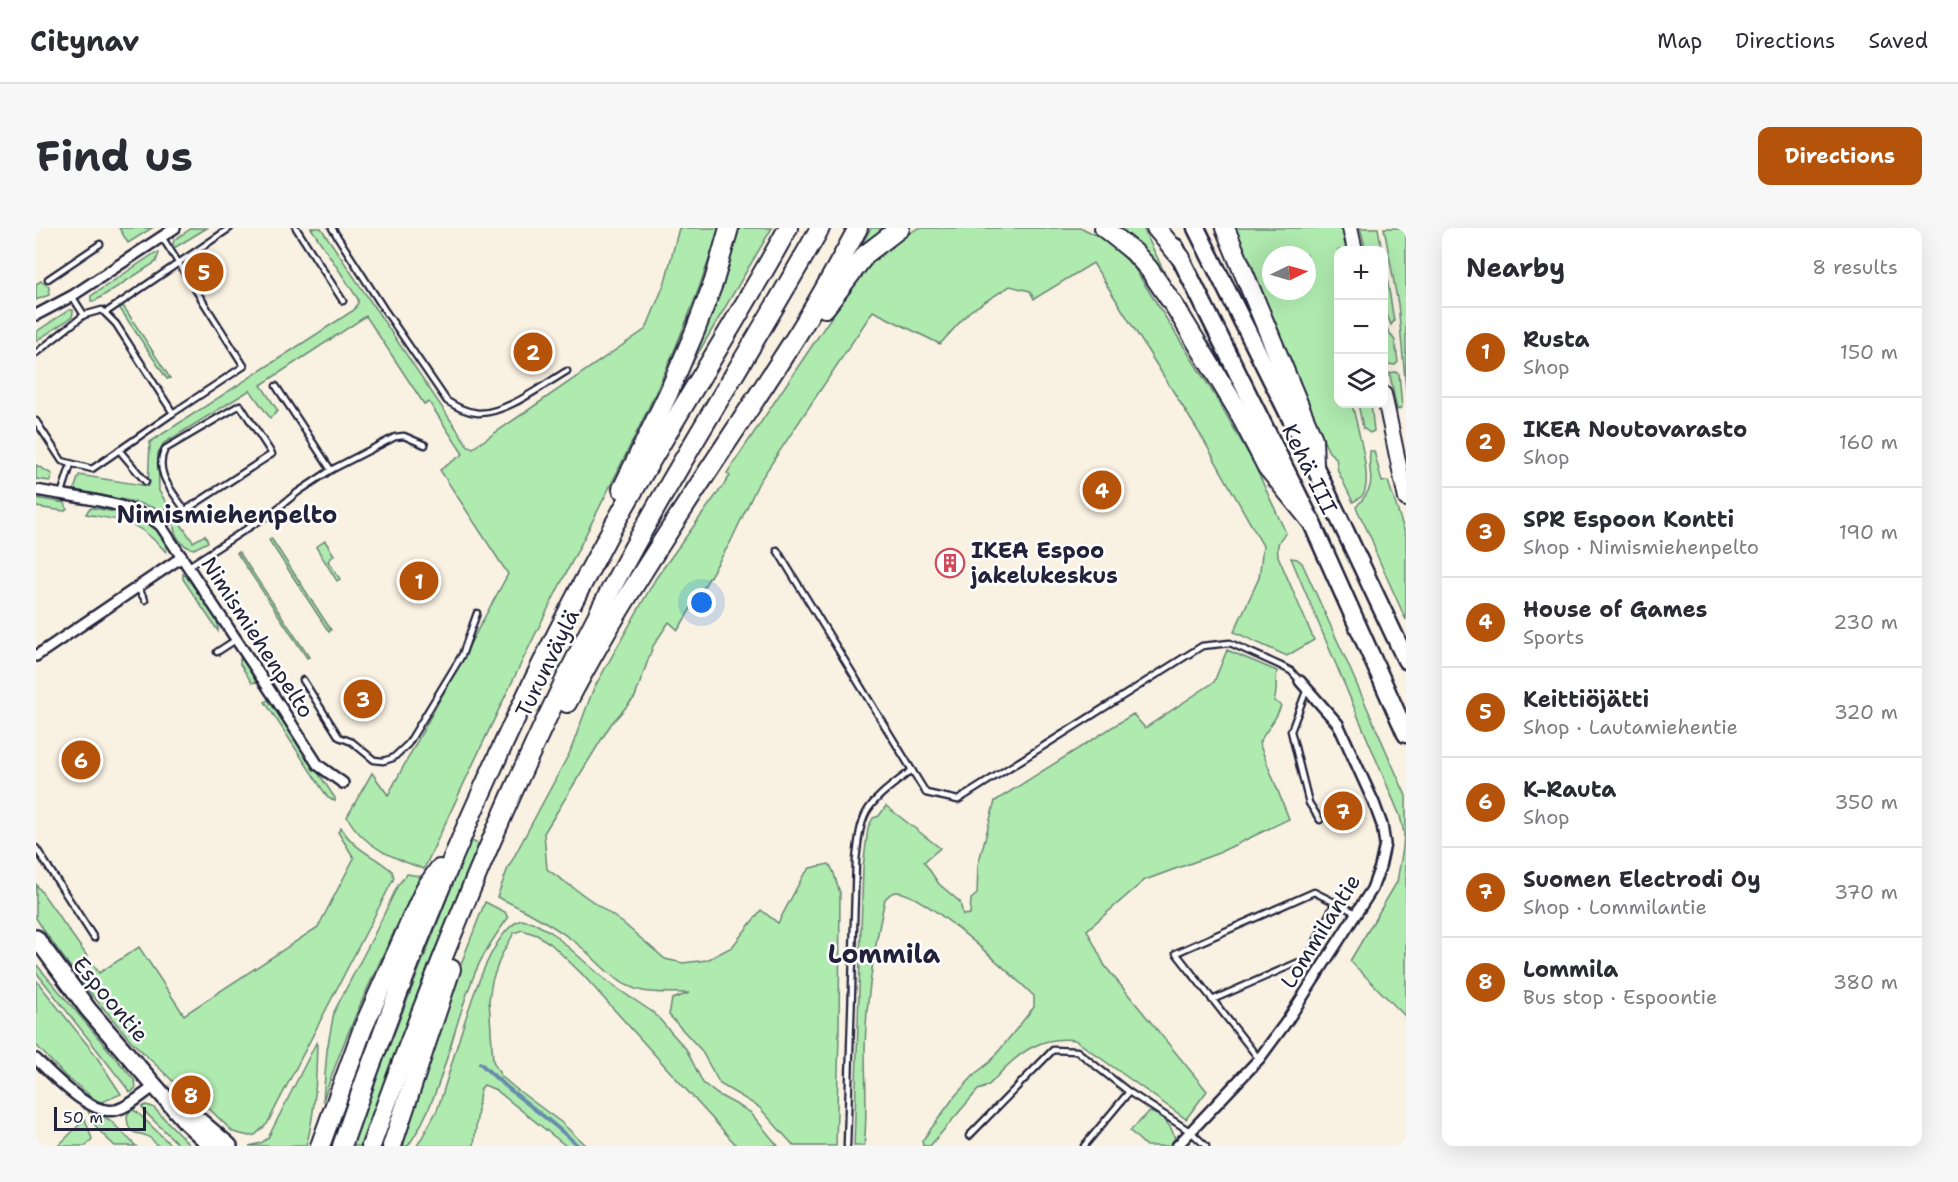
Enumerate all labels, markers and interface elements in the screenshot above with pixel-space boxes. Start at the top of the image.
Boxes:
text: Citynav [30,22,139,60]
text: Map [1657,27,1702,55]
text: Directions [1735,27,1835,55]
text: Saved [1868,27,1928,55]
button: Directions [1758,127,1922,185]
text: Find us [36,128,193,184]
north arrow [1262,246,1316,300]
map controls [1334,246,1388,408]
button: + [1334,246,1388,300]
pin: 5 [184,250,224,294]
text: Nearby [1466,250,1565,285]
text: 8 results [1812,254,1898,280]
button: − [1334,300,1388,354]
text: Rusta [1523,325,1590,354]
pin: 2 [514,330,552,374]
text: 1 [1481,339,1490,365]
text: 150 m [1840,339,1898,365]
button: layers [1334,354,1388,408]
text: Shop [1523,354,1570,380]
text: IKEA Noutovarasto [1523,415,1747,444]
street label: Kehä III [1275,419,1344,519]
text: 2 [1479,429,1493,455]
text: 160 m [1839,429,1898,455]
text: Shop [1523,444,1570,470]
pin: 4 [1082,468,1122,512]
district label: Nimismiehenpelto [117,499,337,531]
text: SPR Espoon Kontti [1523,505,1734,534]
text: 3 [1479,519,1493,545]
text: 190 m [1839,519,1898,545]
text: Shop · Nimismiehenpelto [1523,534,1759,560]
place label: IKEA Espoo jakelukeskus [970,536,1118,590]
building icon: IKEA Espoo jakelukeskus [934,547,966,579]
street label: Nimismiehenpelto [194,551,321,724]
pin: 1 [400,558,439,604]
your location [687,588,716,617]
text: House of Games [1523,595,1707,624]
street label: Turunväylä [509,604,586,722]
text: 4 [1479,609,1493,635]
text: 230 m [1833,609,1898,635]
text: Sports [1523,624,1584,650]
pin: 3 [344,676,382,722]
text: Keittiöjätti [1523,685,1649,714]
text: 5 [1479,699,1492,725]
text: 320 m [1834,699,1898,725]
text: Shop · Lautamiehentie [1523,714,1738,740]
pin: 6 [62,738,100,782]
text: K-Rauta [1523,775,1616,804]
pin: 7 [1324,788,1362,834]
text: 6 [1479,789,1493,815]
text: 350 m [1834,789,1898,815]
text: Shop [1523,804,1570,830]
text: Suomen Electrodi Oy [1523,865,1761,894]
street label: Lommilantie [1274,869,1367,994]
text: 7 [1479,879,1493,905]
text: 370 m [1834,879,1898,905]
text: Shop · Lommilantie [1523,894,1707,920]
district label: Lommila [828,936,941,971]
street label: Espoontie [66,950,155,1048]
text: Lommila [1523,955,1618,984]
text: 8 [1479,969,1493,995]
text: 380 m [1833,969,1898,995]
text: Bus stop · Espoontie [1523,984,1717,1010]
pin: 8 [172,1072,210,1118]
scale bar [54,1104,146,1132]
text: 50 m [63,1107,103,1128]

